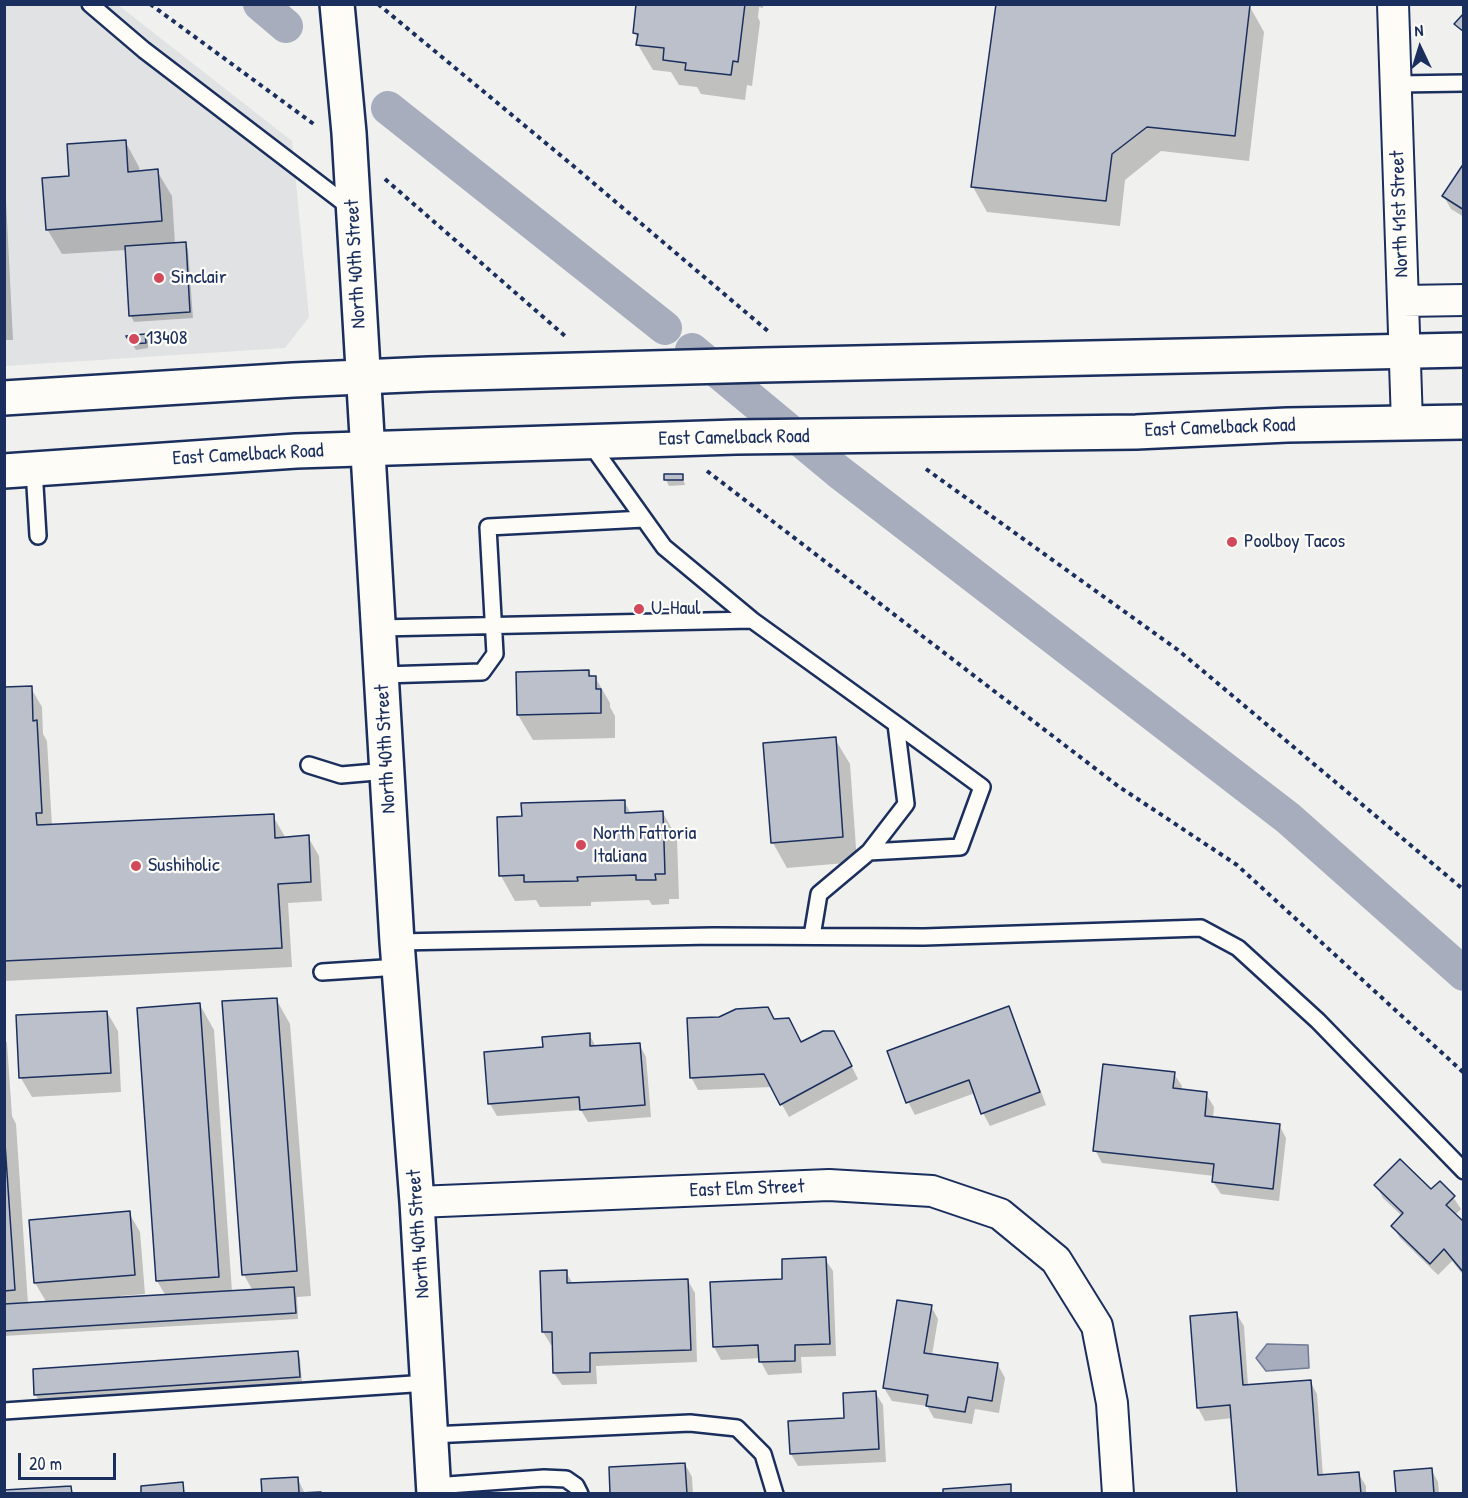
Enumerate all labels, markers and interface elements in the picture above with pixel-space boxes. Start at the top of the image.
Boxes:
north arrow [1390,18,1450,78]
text: N [1414,19,1424,41]
street label: North 41st Street [1386,150,1414,278]
street label: North 40th Street [341,199,371,329]
place label: Sinclair [171,266,227,290]
marker: Sinclair [152,271,166,285]
place label: 13408 [146,327,187,351]
marker: 13408 [127,332,141,346]
street label: East Camelback Road [1144,413,1296,443]
street label: East Camelback Road [658,425,810,451]
street label: East Camelback Road [172,439,324,471]
place label: Poolboy Tacos [1244,530,1345,554]
marker: Poolboy Tacos [1225,535,1239,549]
place label: U-Haul [651,597,701,621]
marker: U-Haul [632,602,646,616]
street label: North 40th Street [371,684,401,814]
place label: North Fattoria Italiana [593,822,696,869]
marker: North Fattoria Italiana [574,838,588,852]
place label: Sushiholic [148,854,220,878]
marker: Sushiholic [129,859,143,873]
street label: North 40th Street [403,1169,435,1299]
street label: East Elm Street [689,1175,805,1203]
scale bar [21,1441,118,1479]
text: 20 m [29,1451,62,1476]

